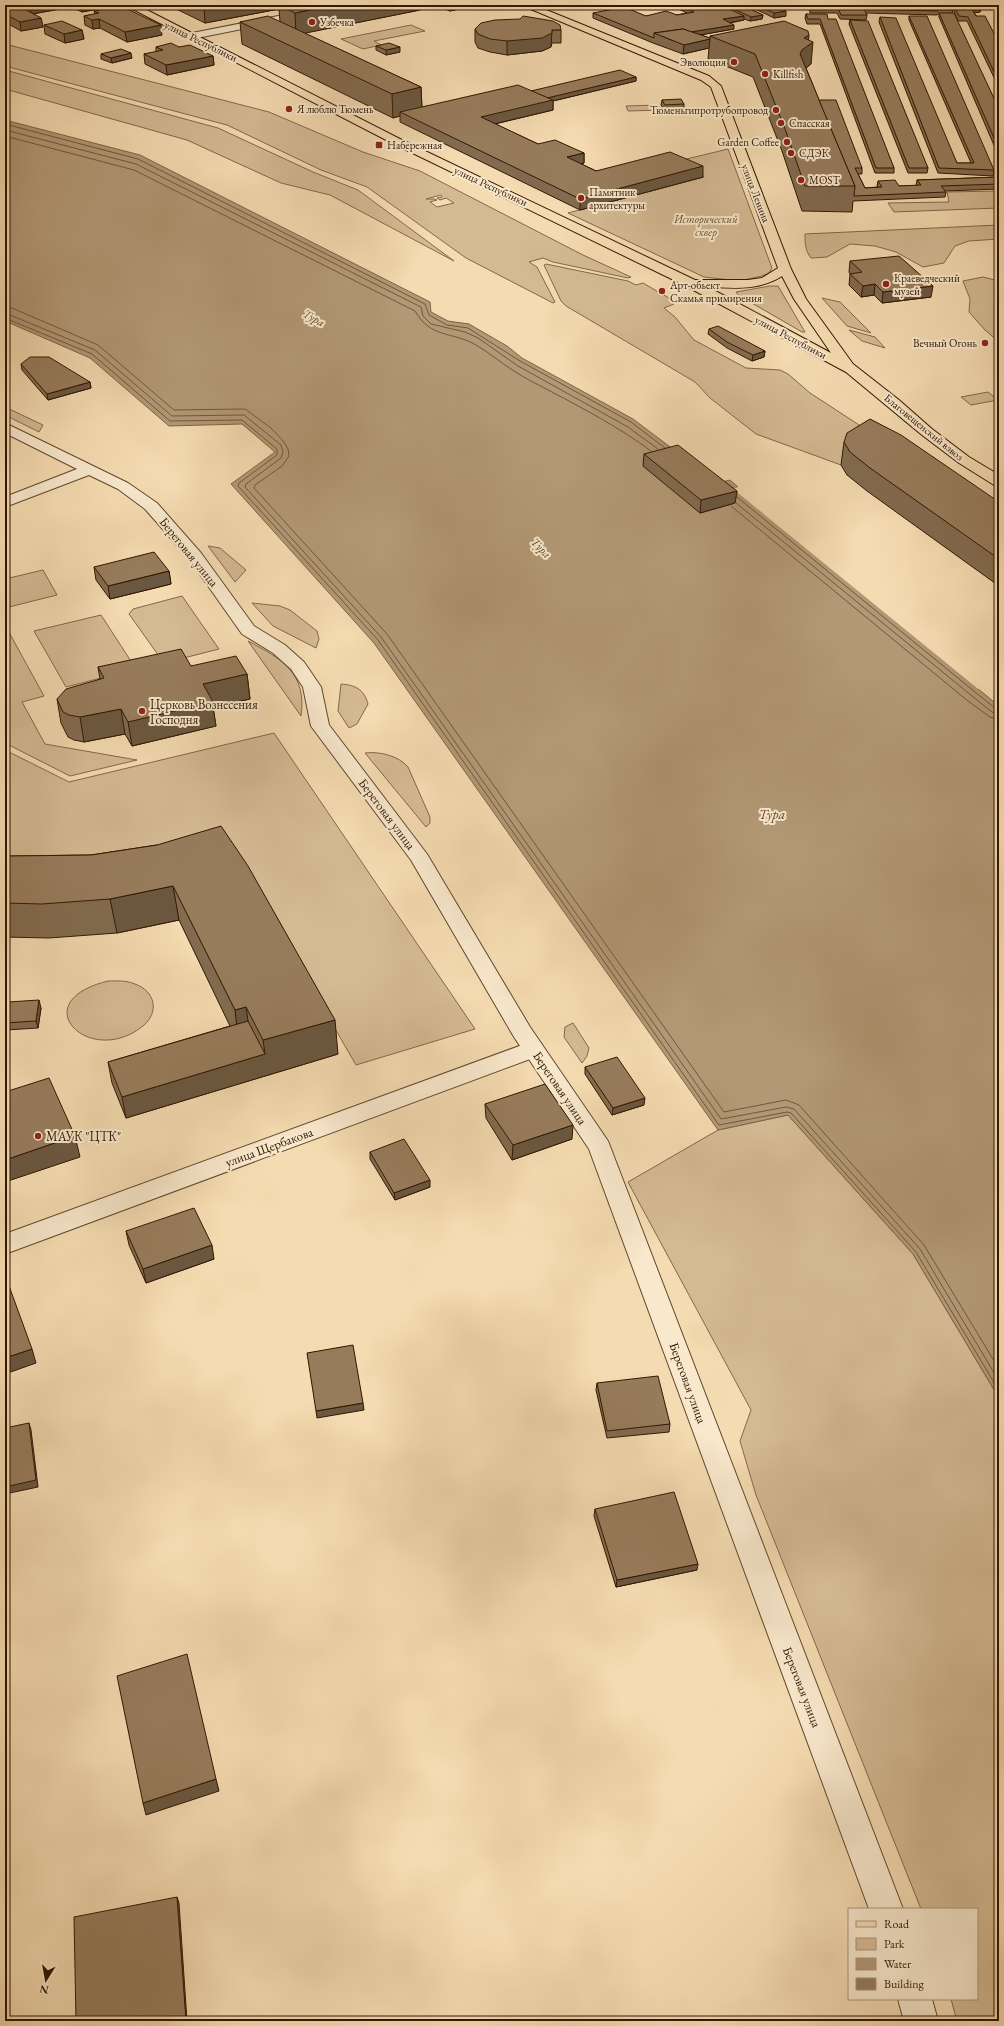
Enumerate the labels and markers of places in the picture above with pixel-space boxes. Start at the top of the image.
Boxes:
place label: Узбечка [319,15,355,29]
marker: Узбечка [307,17,317,27]
place label: Эволюция [680,55,726,69]
marker: Эволюция [729,57,739,67]
place label: Killfish [773,67,804,81]
marker: Killfish [760,69,770,79]
place label: Я люблю Тюмень [296,102,374,116]
place label: Тюменьгипротрубопровод [650,103,768,117]
marker: Я люблю Тюмень [284,104,294,114]
marker: Тюменьгипротрубопровод [771,105,781,115]
place label: Спасская [789,116,830,130]
marker: Спасская [776,118,786,128]
place label: Garden Coffee [717,135,780,149]
marker: Garden Coffee [782,137,792,147]
place label: Набережная [387,138,442,152]
marker: Набережная [374,140,384,150]
place label: СДЭК [799,146,830,160]
marker: СДЭК [786,148,796,158]
place label: MOST [809,173,840,187]
marker: MOST [796,175,806,185]
place label: Памятник архитектуры [589,185,645,212]
marker: Памятник архитектуры [576,193,586,203]
place label: Краеведческий музей [894,271,960,298]
place label: Арт-обьект Скамья примирения [669,278,762,305]
marker: Краеведческий музей [881,279,891,289]
marker: Арт-обьект Скамья примирения [657,286,667,296]
place label: Вечный Огонь [913,336,978,350]
marker: Вечный Огонь [980,338,990,348]
place label: Церковь Вознесения Господня [150,696,258,728]
marker: Церковь Вознесения Господня [137,706,147,716]
place label: МАУК "ЦТК" [46,1128,121,1145]
marker: МАУК "ЦТК" [33,1131,43,1141]

